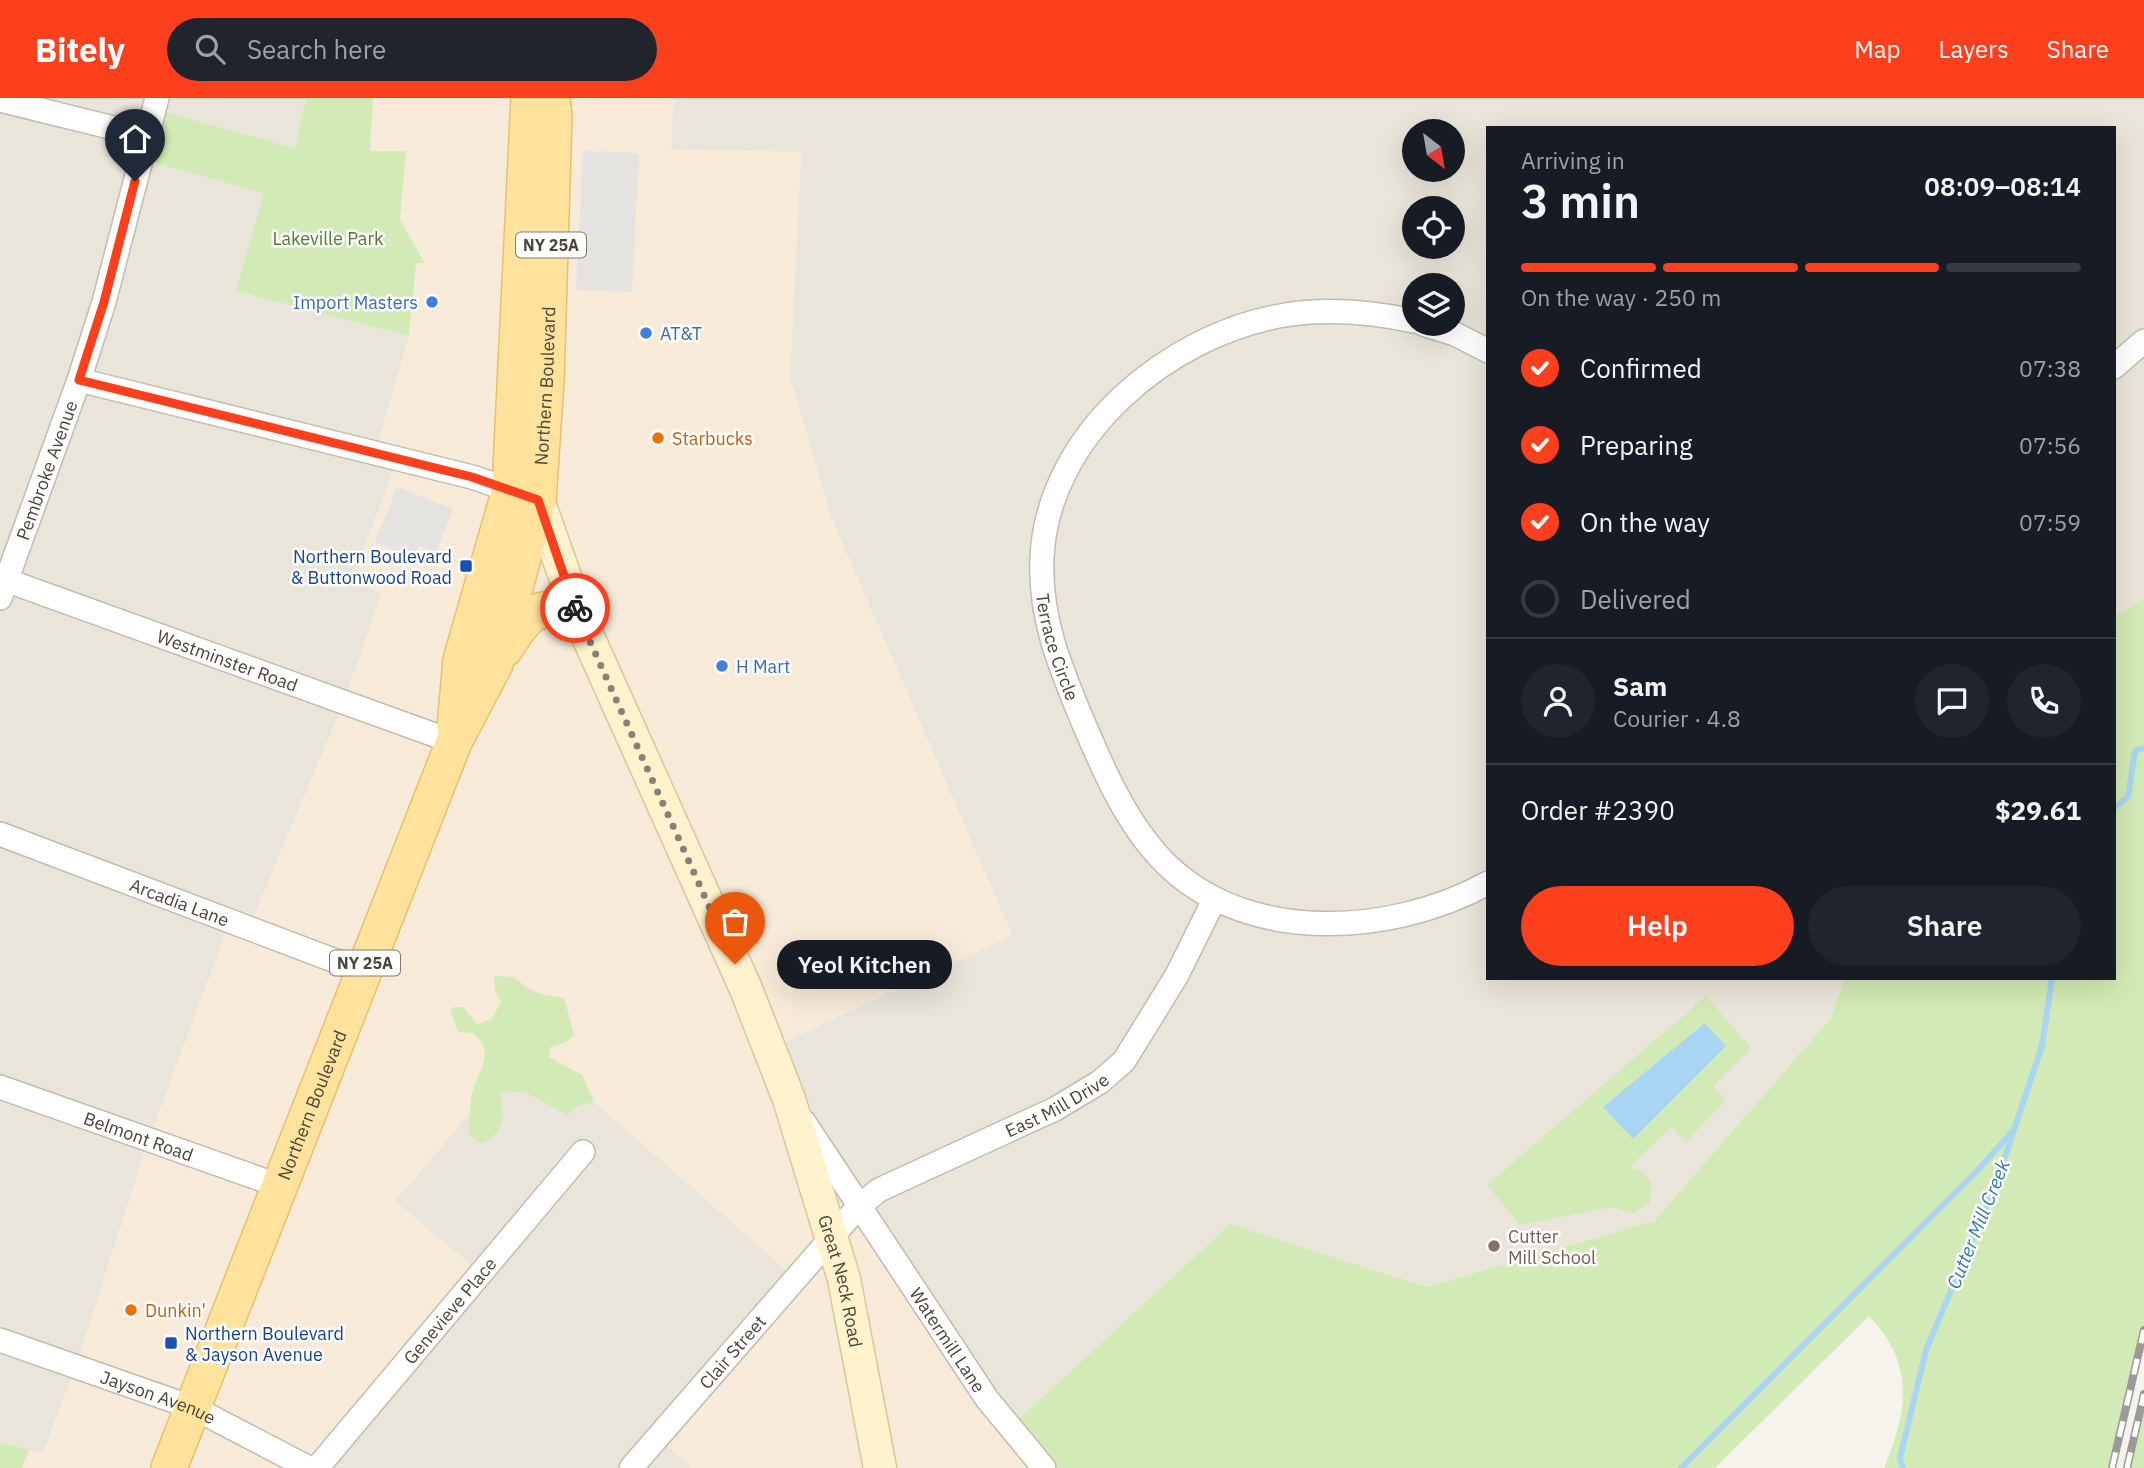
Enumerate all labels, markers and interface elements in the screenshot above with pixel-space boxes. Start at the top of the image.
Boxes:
search box [167,18,657,81]
text: Bitely [35,28,125,71]
icon: search [191,30,229,68]
text: Search here [247,32,386,66]
text: Map [1854,33,1901,65]
text: Layers [1939,33,2009,65]
text: Share [2047,33,2109,65]
pin [105,109,165,181]
north arrow [1402,119,1465,182]
map controls [1402,119,1465,336]
icon: home [116,120,154,158]
text: Arriving in [1521,145,1625,175]
text: 08:09–08:14 [1924,169,2081,203]
text: 3 min [1521,171,1640,231]
button: locate [1402,196,1465,259]
park label: Lakeville Park [272,227,384,250]
road number: NY 25A [516,232,586,258]
button: layers [1402,273,1465,336]
text: On the way · 250 m [1521,282,1721,312]
place label: Import Masters [293,291,418,314]
marker: Import Masters [424,294,440,310]
street label: Northern Boulevard [529,306,560,466]
place label: AT&T [660,322,702,345]
marker: AT&T [638,325,654,341]
icon: check [1521,349,1559,387]
text: Confirmed [1580,351,1702,385]
text: 07:38 [2019,353,2081,383]
street label: Pembroke Avenue [11,397,82,543]
icon: check [1521,426,1559,464]
place label: Starbucks [672,427,753,450]
text: Preparing [1580,428,1693,462]
marker: Starbucks [650,430,666,446]
text: 07:56 [2019,430,2081,460]
icon: check [1521,503,1559,541]
text: On the way [1580,505,1710,539]
text: 07:59 [2019,507,2081,537]
place label: Northern Boulevard & Buttonwood Road [291,545,452,589]
marker: Northern Boulevard & Buttonwood Road [458,558,474,574]
courier [540,573,610,643]
text: Delivered [1580,582,1691,616]
icon: bike [556,589,594,627]
street label: Terrace Circle [1032,592,1084,704]
street label: Westminster Road [154,624,301,696]
place label: H Mart [736,655,790,678]
marker: H Mart [714,658,730,674]
button: person [1521,664,1595,738]
button: chat [1915,664,1989,738]
button: phone [2007,664,2081,738]
text: Sam [1613,669,1667,703]
text: Courier · 4.8 [1613,703,1741,733]
text: Order #2390 [1521,793,1675,827]
text: $29.61 [1995,793,2081,827]
street label: Arcadia Lane [127,873,233,931]
button: Help [1521,886,1794,966]
button: Share [1808,886,2081,966]
pin [705,892,765,964]
icon: bag [716,903,754,941]
callout: Yeol Kitchen [777,940,952,988]
text: Yeol Kitchen [798,949,931,979]
road number: NY 25A [330,950,400,976]
street label: Northern Boulevard [272,1027,351,1183]
street label: East Mill Drive [1001,1068,1114,1142]
street label: Belmont Road [81,1106,196,1166]
water label: Cutter Mill Creek [1941,1155,2015,1292]
street label: Great Neck Road [813,1212,868,1349]
place label: Cutter Mill School [1508,1225,1596,1269]
marker: Cutter Mill School [1486,1238,1502,1254]
street label: Genevieve Place [398,1252,501,1369]
street label: Watermill Lane [905,1283,991,1397]
place label: Dunkin' [145,1299,206,1322]
marker: Dunkin' [123,1302,139,1318]
street label: Clair Street [694,1310,770,1393]
place label: Northern Boulevard & Jayson Avenue [185,1322,344,1366]
marker: Northern Boulevard & Jayson Avenue [163,1335,179,1351]
street label: Jayson Avenue [98,1365,220,1429]

